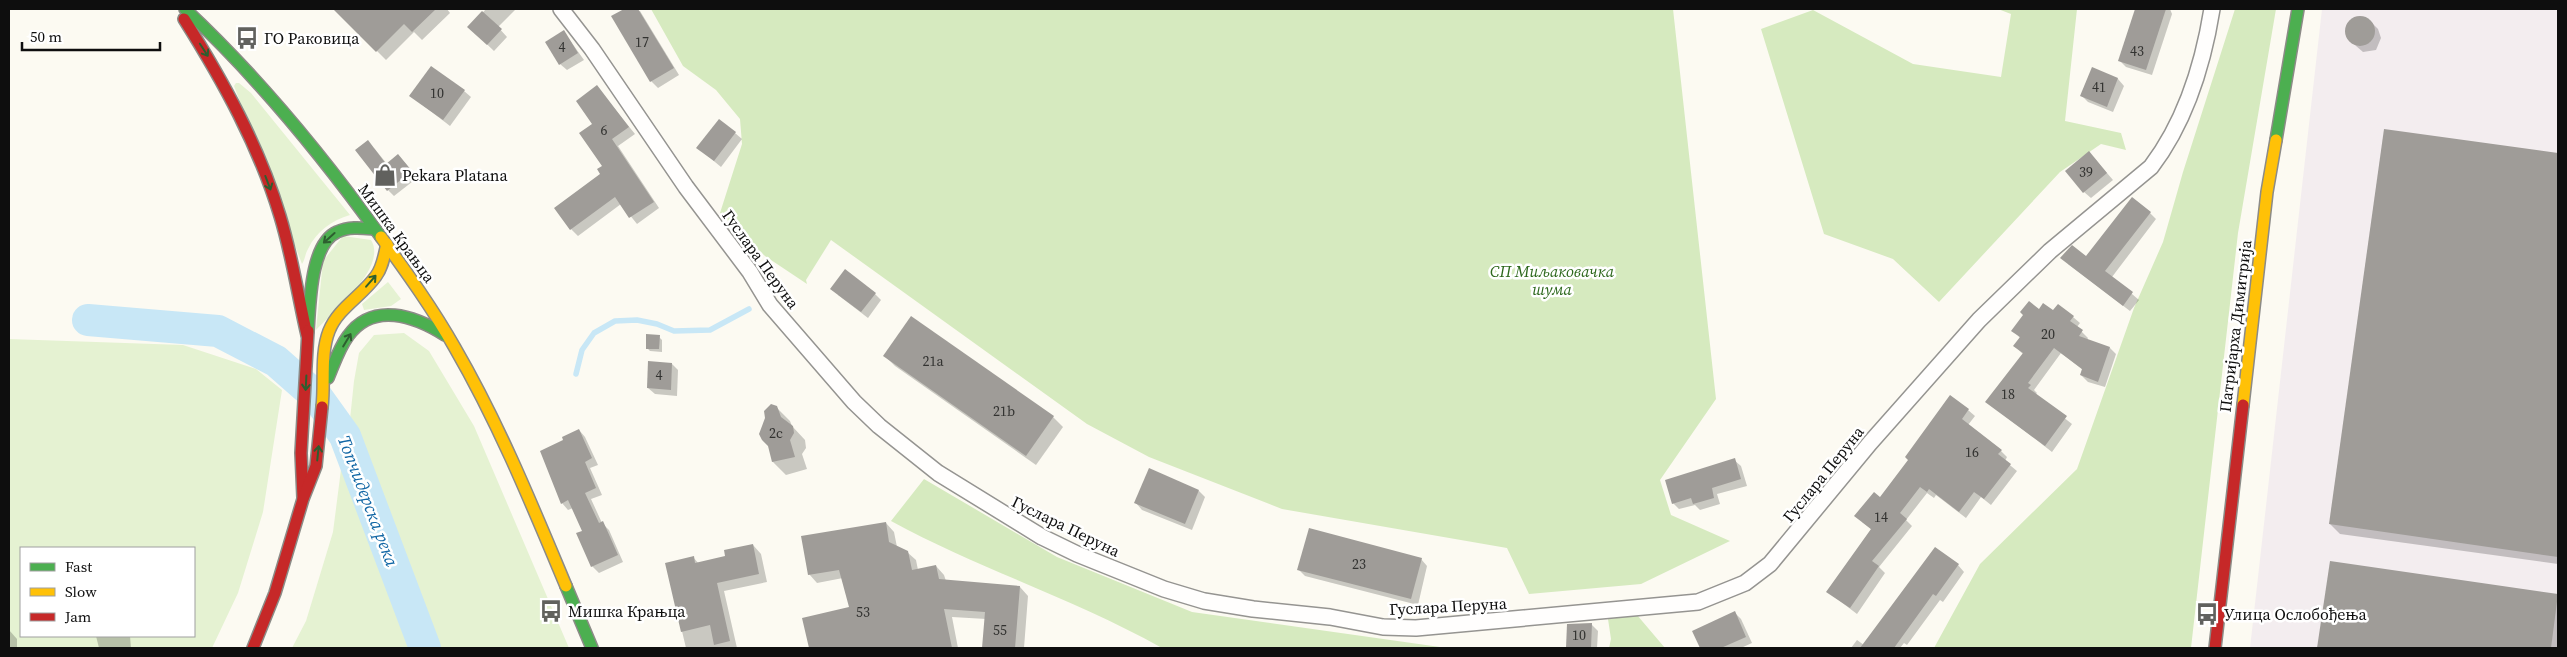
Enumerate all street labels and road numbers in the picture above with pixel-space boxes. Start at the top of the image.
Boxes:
street label: Мишка Крањца [354,179,441,288]
street label: Гуслара Перуна [717,205,805,314]
street label: Патријарха Димитрија [2214,238,2257,413]
street label: Гуслара Перуна [1777,421,1869,527]
street label: Гуслара Перуна [1008,490,1125,562]
street label: Гуслара Перуна [1389,592,1508,620]

